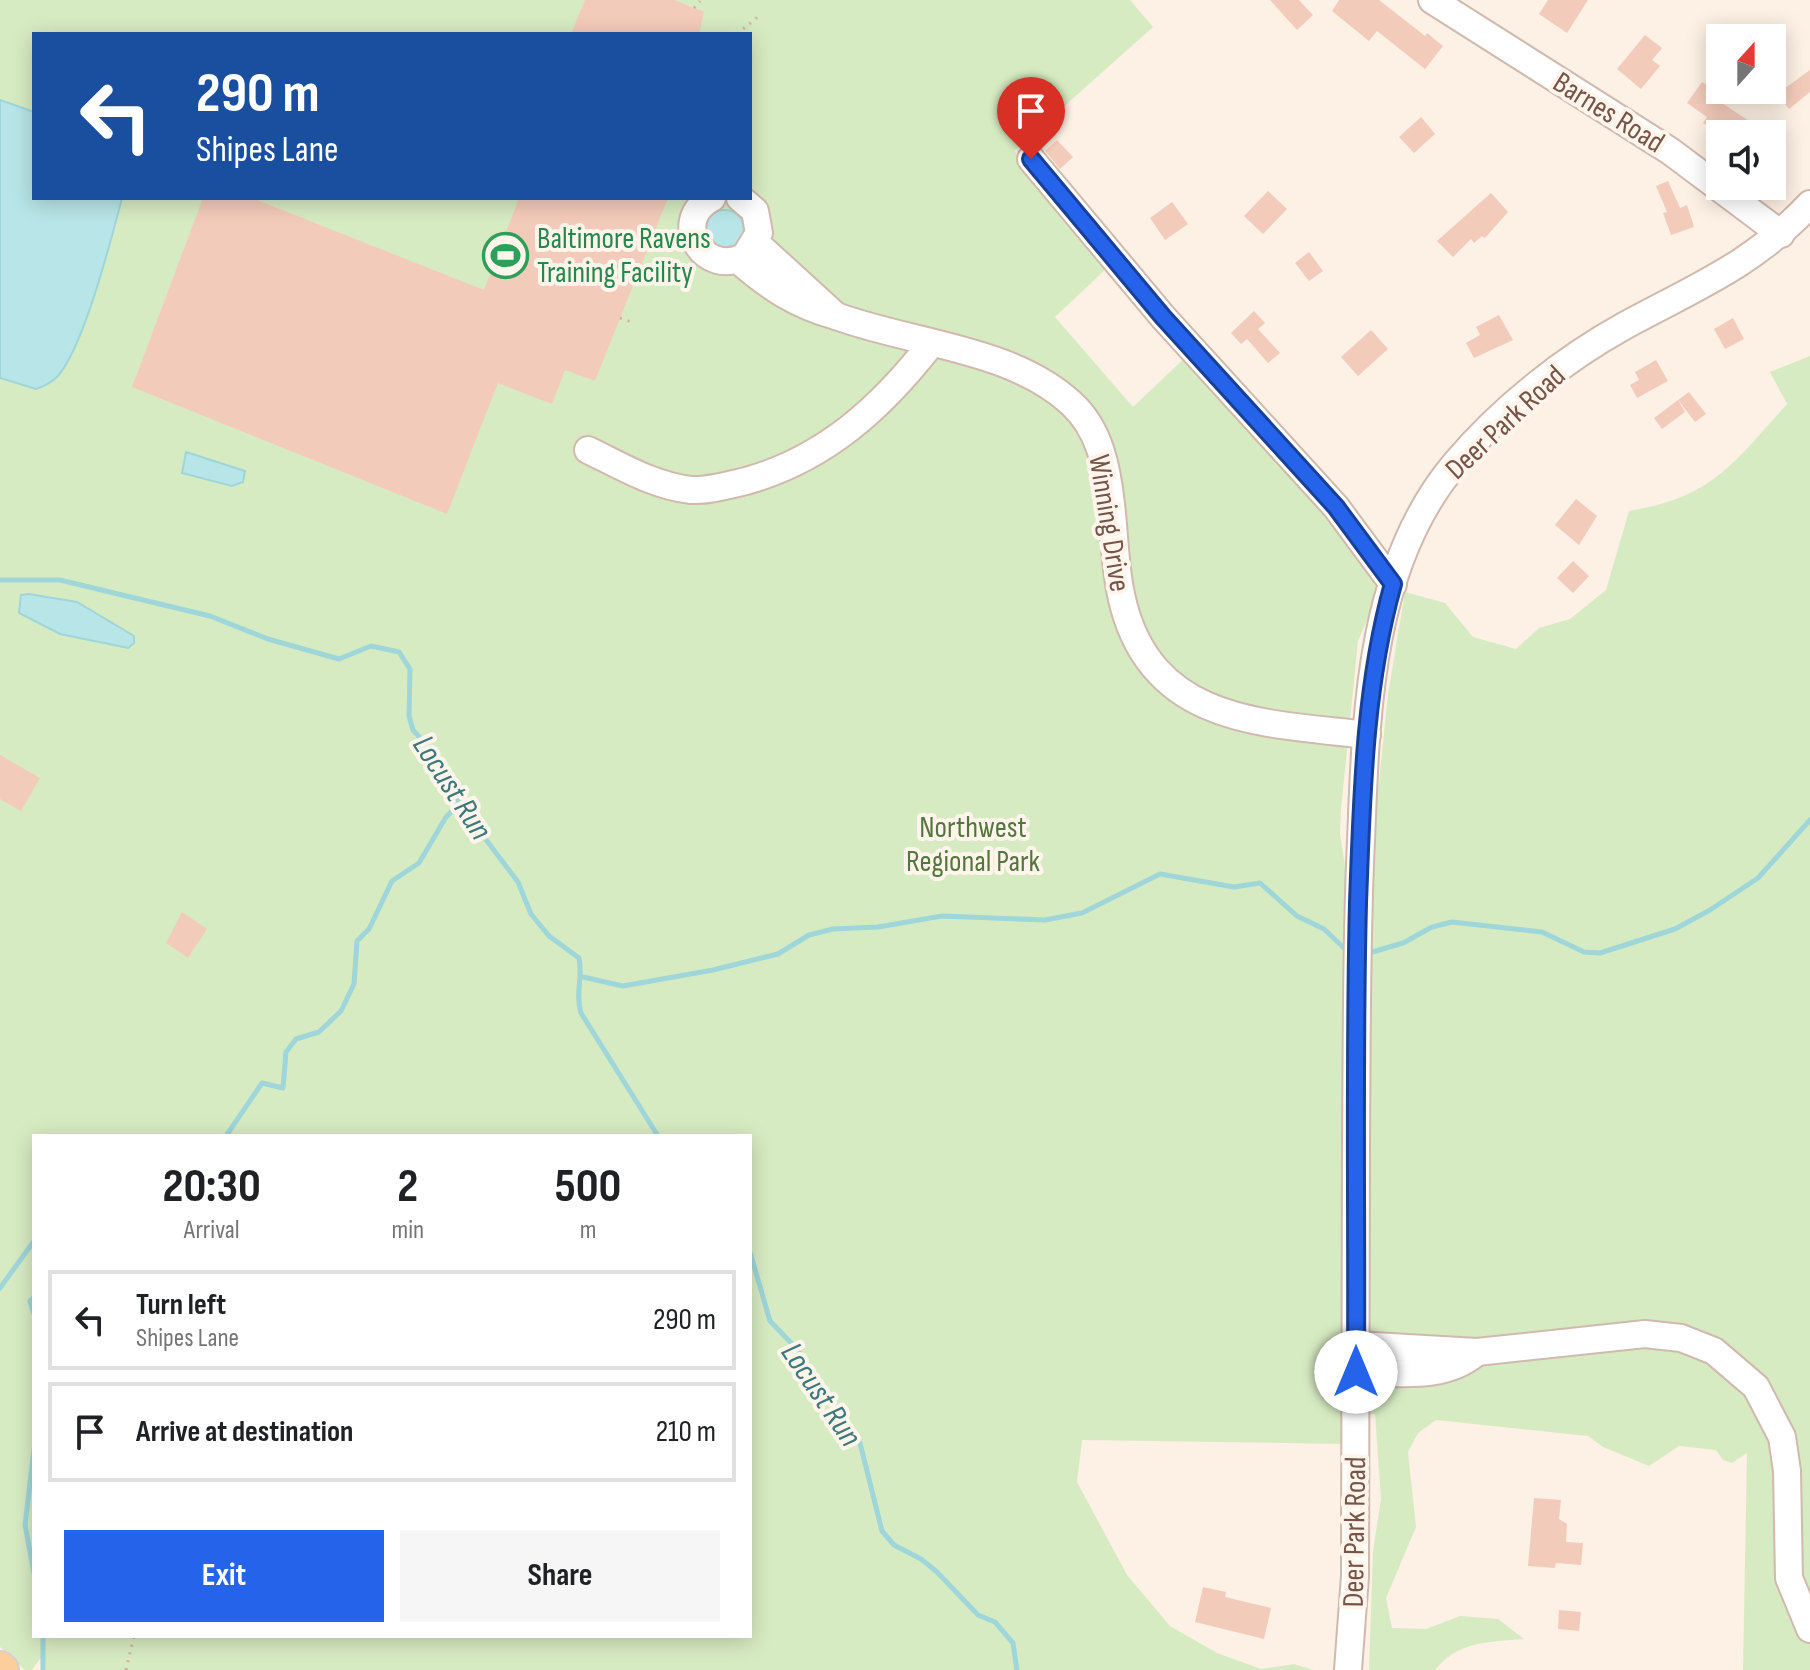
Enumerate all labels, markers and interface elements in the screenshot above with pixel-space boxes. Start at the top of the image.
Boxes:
north arrow [1706,24,1786,104]
map controls [1706,24,1786,200]
text: 290 m [196,61,320,128]
icon: left [64,64,168,168]
street label: Barnes Road [1546,65,1671,161]
pin [997,77,1065,159]
icon: arrive [1009,89,1053,133]
button: sound [1706,120,1786,200]
text: Shipes Lane [196,129,339,172]
place label: Baltimore Ravens Training Facility [537,221,711,291]
sports icon: Baltimore Ravens Training Facility [482,231,530,279]
street label: Deer Park Road [1438,358,1573,487]
street label: Winning Drive [1080,452,1138,594]
water label: Locust Run [404,728,500,847]
park label: Northwest Regional Park [906,810,1041,880]
text: 20:30 [163,1158,261,1215]
text: 2 [397,1158,418,1215]
text: 500 [555,1158,621,1215]
text: Arrival [184,1215,240,1246]
text: min [391,1215,424,1246]
text: m [580,1215,596,1246]
text: Turn left [136,1287,226,1323]
icon: left [68,1298,112,1342]
text: 290 m [653,1302,716,1338]
text: Shipes Lane [136,1323,239,1354]
position arrow [1314,1330,1398,1414]
water label: Locust Run [772,1336,870,1454]
icon: arrive [68,1410,112,1454]
text: Arrive at destination [136,1414,353,1450]
text: 210 m [656,1414,716,1450]
street label: Deer Park Road [1336,1456,1374,1608]
button: Exit [64,1530,384,1622]
button: Share [400,1530,720,1622]

